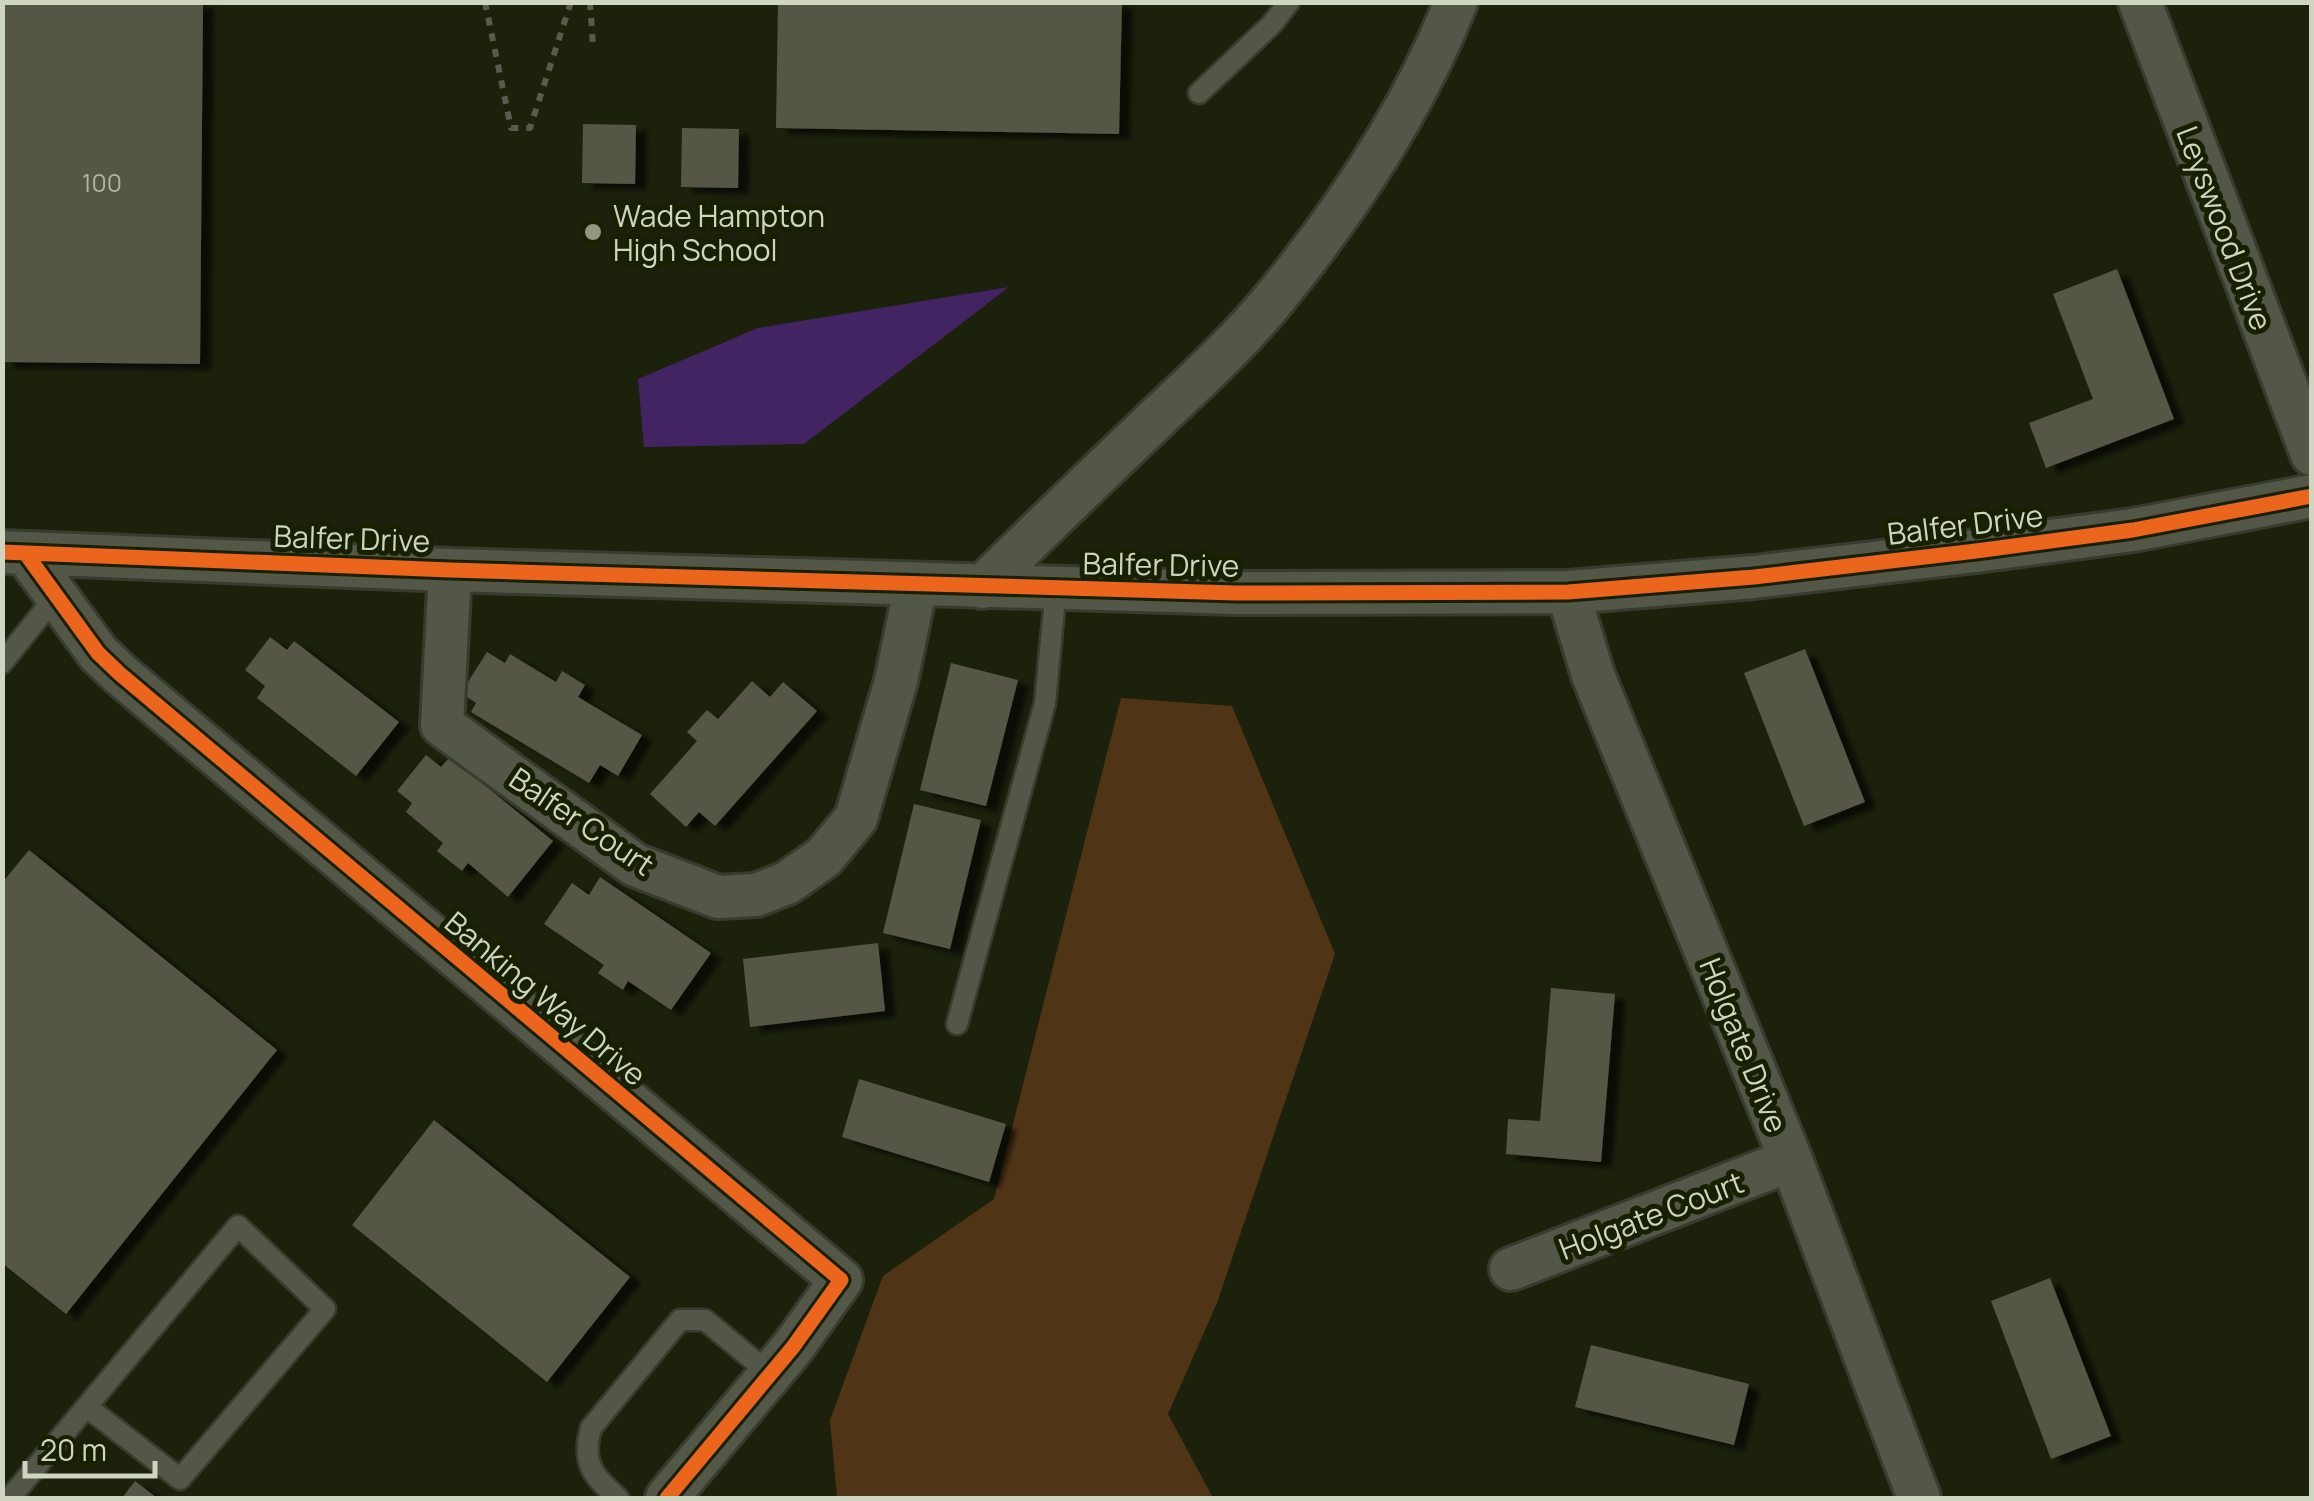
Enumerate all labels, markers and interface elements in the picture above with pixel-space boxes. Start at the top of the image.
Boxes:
street label: Leyswood Drive [2167,120,2283,336]
house number: 100 [82,165,122,200]
place label: Wade Hampton High School [613,195,825,270]
marker: Wade Hampton High School [582,221,604,243]
street label: Balfer Drive [1885,494,2045,554]
street label: Balfer Drive [273,515,431,561]
street label: Balfer Drive [1082,542,1240,586]
street label: Balfer Court [502,758,662,884]
street label: Banking Way Drive [437,902,655,1094]
street label: Holgate Drive [1690,952,1798,1138]
street label: Holgate Court [1553,1161,1749,1269]
scale bar [25,1416,155,1478]
text: 20 m [40,1429,107,1470]

